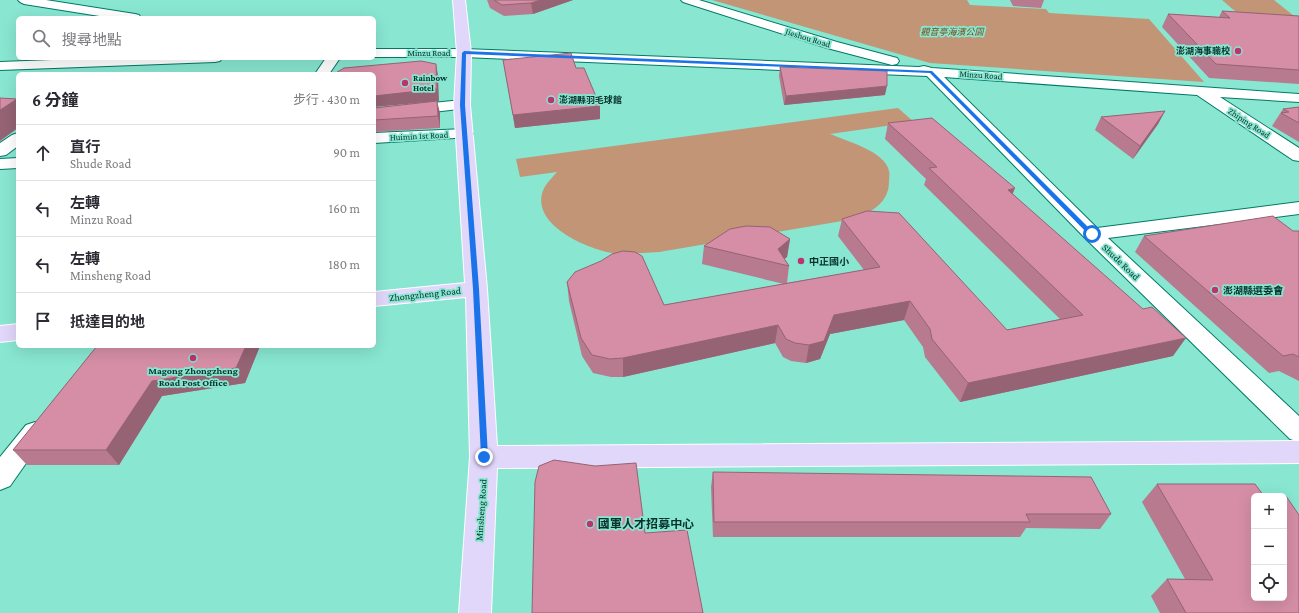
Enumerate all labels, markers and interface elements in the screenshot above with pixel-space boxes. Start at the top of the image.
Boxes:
search box [16,16,376,60]
street label: Jieshou Road [783,26,832,50]
icon: search [30,27,52,49]
park label: 觀音亭海濱公園 [920,27,985,37]
text: 搜尋地點 [62,32,122,48]
place label: 澎湖海事職校 [1176,45,1231,56]
marker: 澎湖海事職校 [1233,46,1243,56]
street label: Minzu Road [407,48,451,58]
street label: Minzu Road [959,69,1003,82]
place label: Rainbow Hotel [413,73,448,93]
marker: Rainbow Hotel [400,78,410,88]
text: 6 分鐘 [32,91,79,110]
text: 步行 · 430 m [293,92,360,107]
marker: 澎湖縣羽毛球館 [546,95,556,105]
place label: 澎湖縣羽毛球館 [559,95,622,105]
street label: Zhiping Road [1226,106,1272,140]
street label: Huimin 1st Road [389,129,449,143]
text: 直行 [70,139,100,155]
icon: ahead [32,142,54,164]
text: 90 m [333,145,360,160]
text: Shude Road [70,156,131,171]
text: 左轉 [70,195,100,211]
icon: left [32,198,54,220]
text: 160 m [329,201,360,216]
text: Minzu Road [70,212,132,227]
route start [1083,225,1101,243]
street label: Shude Road [1100,242,1142,283]
text: 左轉 [70,251,100,267]
icon: left [32,254,54,276]
marker: 中正國小 [796,256,806,266]
place label: 中正國小 [809,256,850,267]
text: 180 m [328,257,360,272]
text: Minsheng Road [70,268,151,283]
street label: Zhongzheng Road [389,285,462,303]
marker: 澎湖縣選委會 [1210,285,1220,295]
place label: 澎湖縣選委會 [1223,285,1284,296]
icon: arrive [32,310,54,332]
text: 抵達目的地 [70,314,145,330]
marker: Magong Zhongzheng Road Post Office [188,353,198,363]
place label: Magong Zhongzheng Road Post Office [148,365,238,388]
route end [475,448,493,466]
street label: Minsheng Road [473,478,489,541]
map controls [1251,493,1287,601]
button: + [1251,493,1287,529]
place label: 國軍人才招募中心 [598,517,694,531]
marker: 國軍人才招募中心 [585,519,595,529]
button: − [1251,529,1287,565]
button: locate [1251,565,1287,601]

